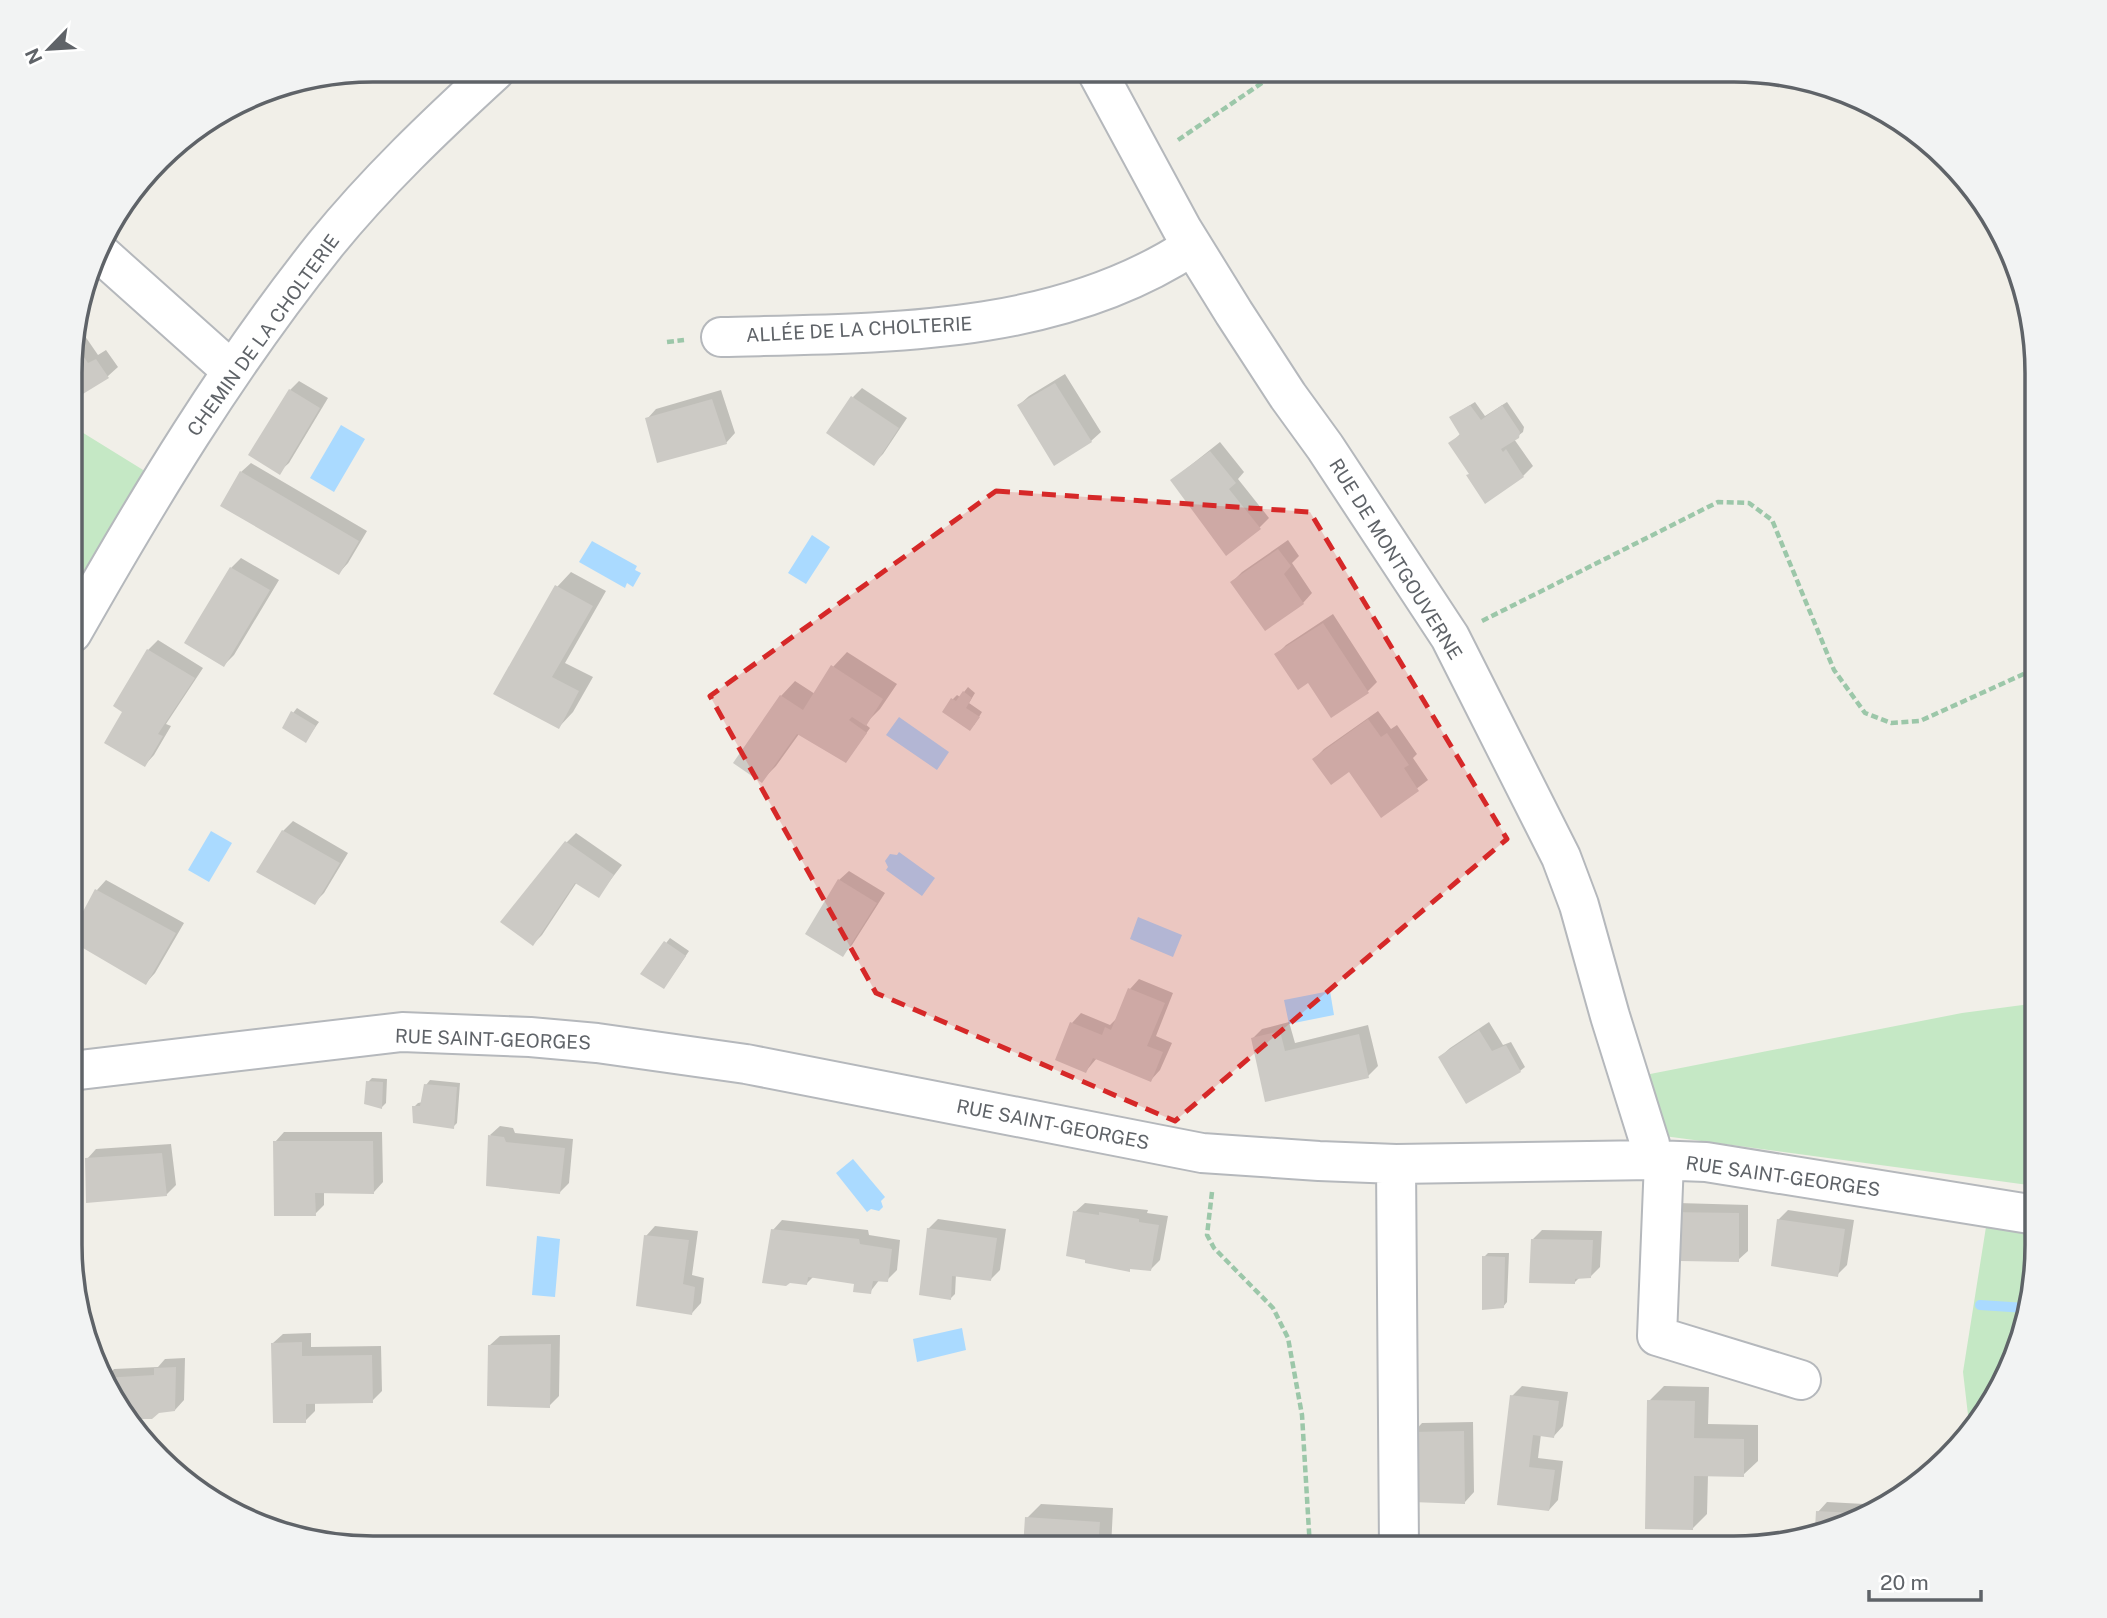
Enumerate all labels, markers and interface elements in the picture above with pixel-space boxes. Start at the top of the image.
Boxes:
north arrow [14,14,84,84]
text: N [20,45,47,68]
street label: CHEMIN DE LA CHOLTERIE [183,230,343,440]
street label: ALLÉE DE LA CHOLTERIE [745,312,973,346]
street label: RUE DE MONTGOUVERNE [1325,455,1467,663]
street label: RUE SAINT-GEORGES [395,1025,591,1053]
street label: RUE SAINT-GEORGES [955,1095,1151,1153]
street label: RUE SAINT-GEORGES [1684,1151,1882,1201]
scale bar [1869,1558,1981,1602]
text: 20 m [1880,1570,1929,1595]

